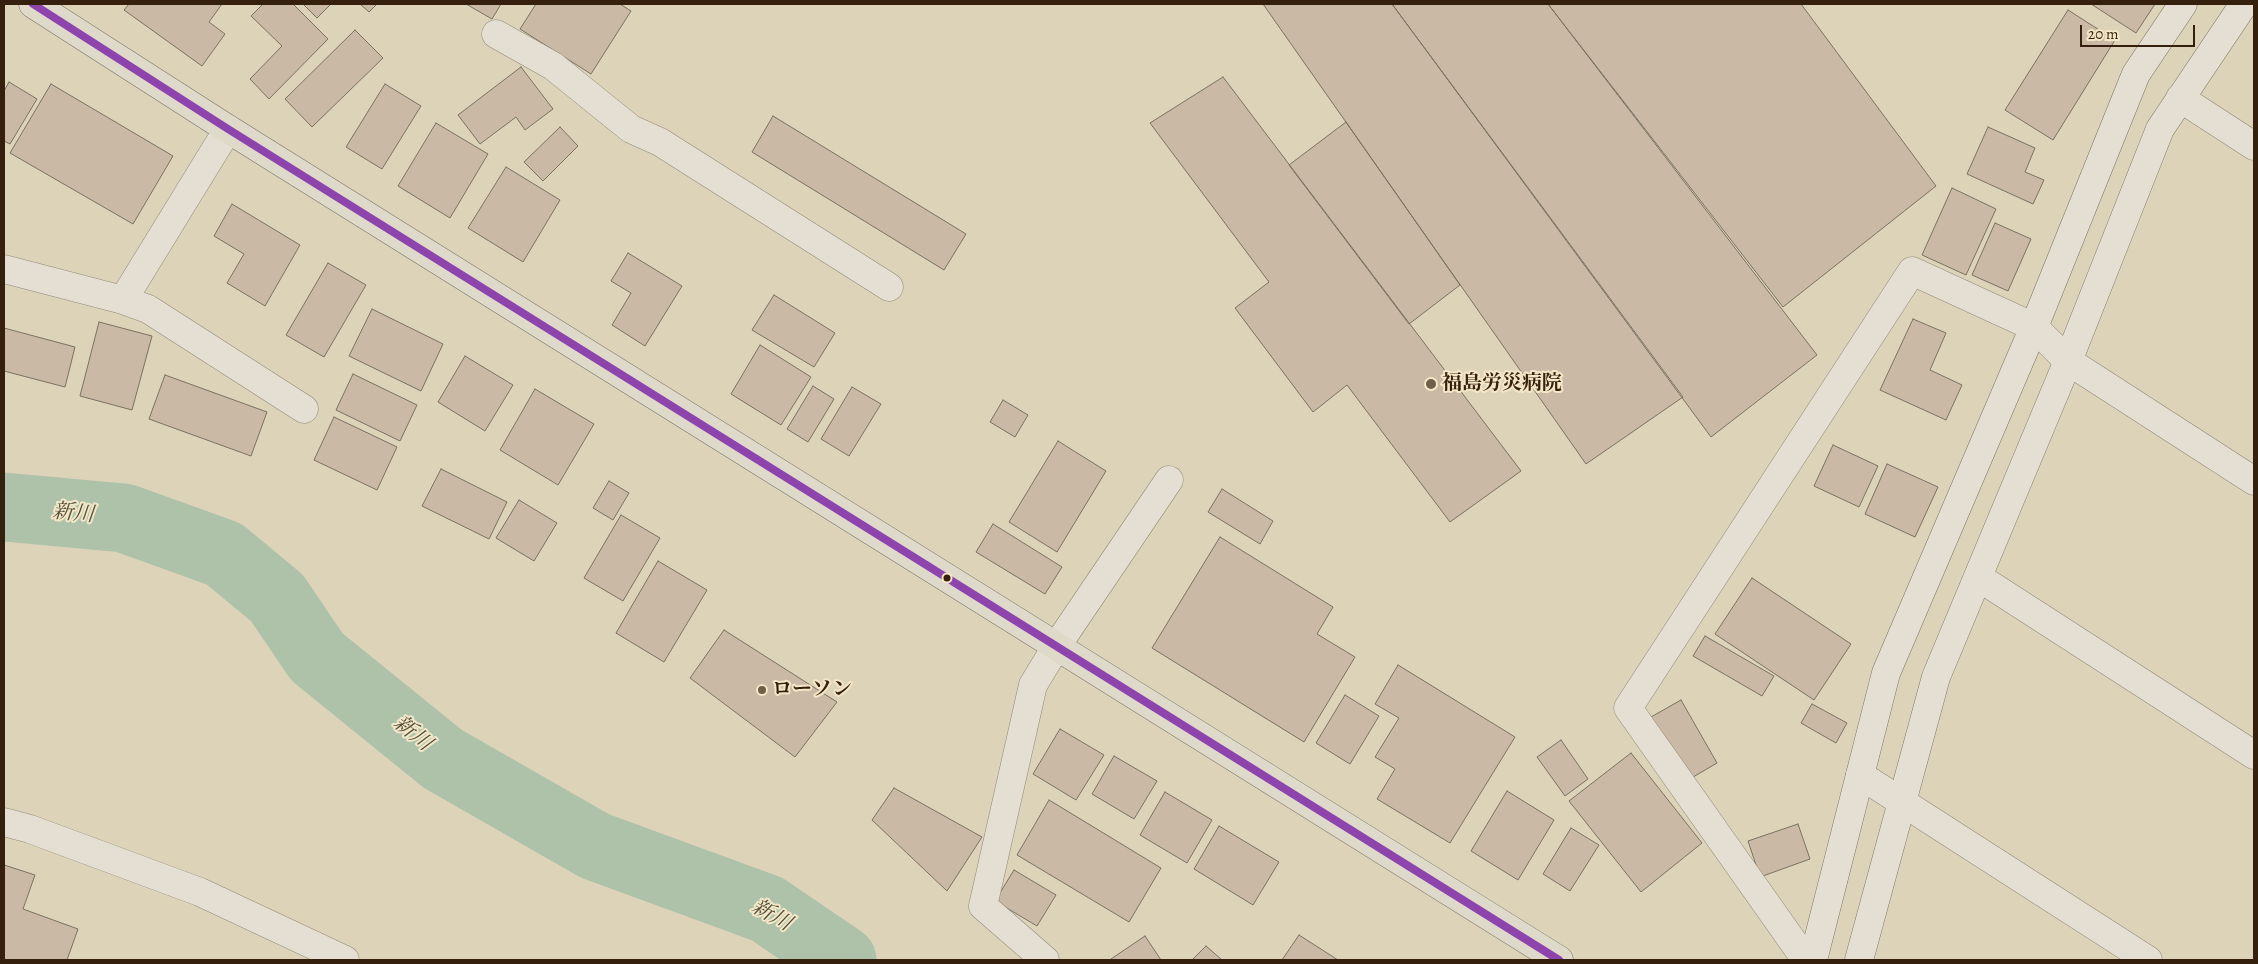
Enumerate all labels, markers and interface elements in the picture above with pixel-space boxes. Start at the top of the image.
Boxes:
scale bar [2083,15,2198,47]
text: 20 m [2088,24,2119,44]
place label: 福島労災病院 [1442,372,1562,396]
marker: 福島労災病院 [1424,377,1438,391]
water label: 新川 [51,500,95,528]
unlabelled marker [942,573,952,583]
place label: ローソン [772,678,852,702]
marker: ローソン [756,684,768,696]
water label: 新川 [388,711,436,757]
water label: 新川 [747,895,795,937]

